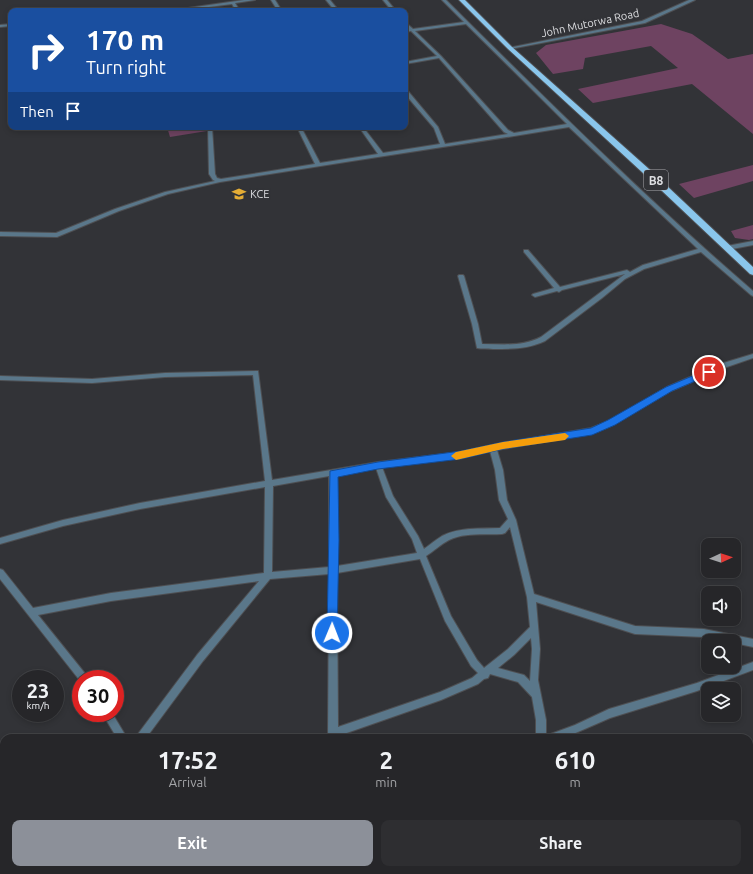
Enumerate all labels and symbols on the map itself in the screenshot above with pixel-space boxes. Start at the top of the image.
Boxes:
street label: John Mutorwa Road [540,7,640,39]
road number: B8 [644,170,668,190]
school or university icon: KCE [231,186,247,202]
place label: KCE [250,188,269,200]
pin [692,355,726,389]
north arrow [701,538,741,578]
position arrow [311,612,353,654]
speed limit sign: 30 [72,670,124,722]

